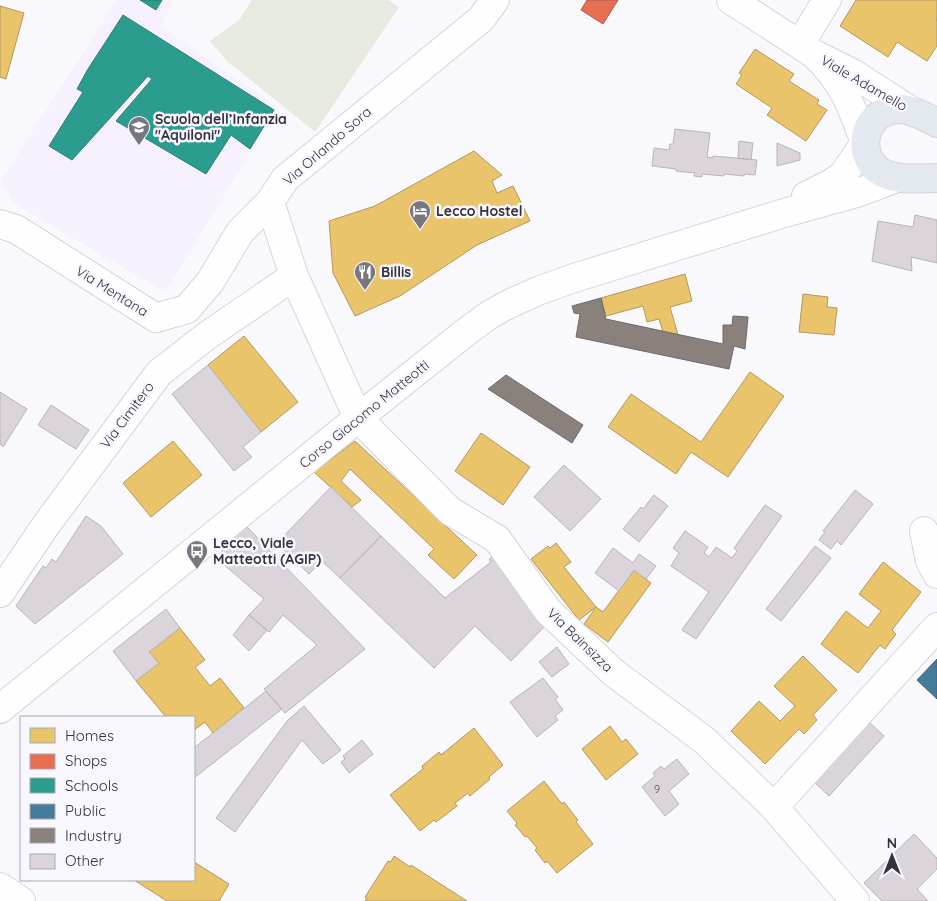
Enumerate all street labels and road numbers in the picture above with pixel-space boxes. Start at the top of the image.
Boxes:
street label: Viale Adamello [817,51,911,115]
street label: Via Orlando Sora [279,103,375,189]
street label: Via Mentana [72,262,152,320]
street label: Corso Giacomo Matteotti [295,356,433,472]
street label: Via Cimitero [96,378,158,452]
street label: Via Bainsizza [543,604,617,676]

